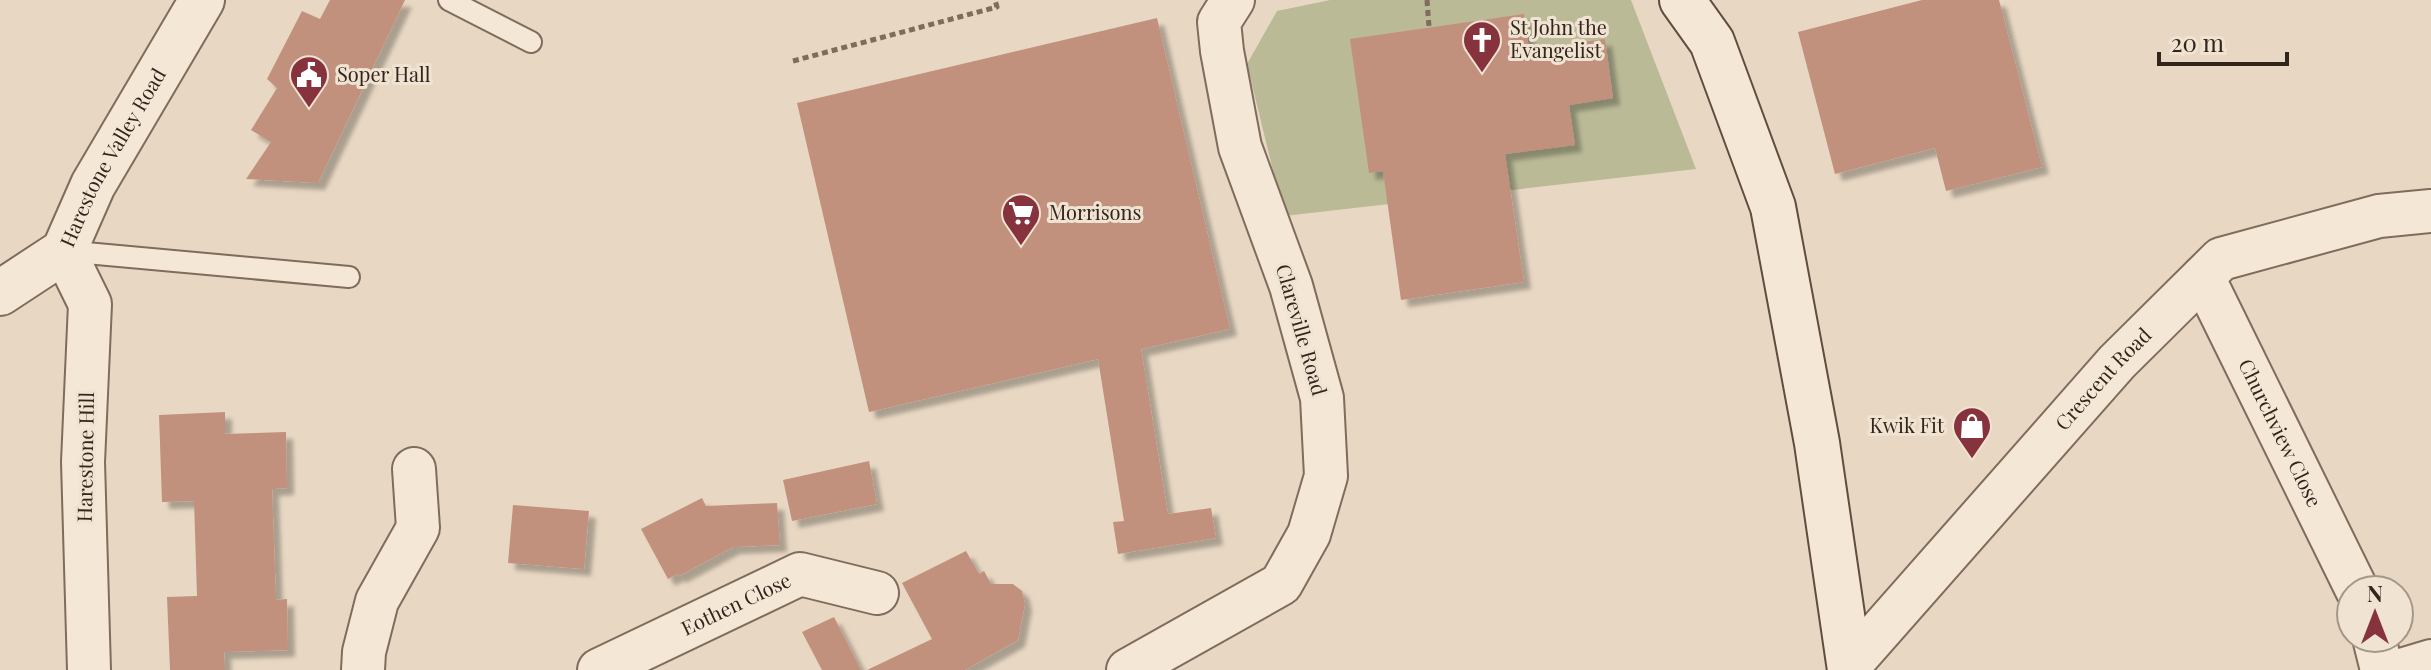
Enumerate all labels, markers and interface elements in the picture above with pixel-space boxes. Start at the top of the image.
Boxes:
place label: St John the Evangelist [1510,13,1607,63]
scale bar [2159,16,2287,66]
church icon: St John the Evangelist [1461,19,1503,74]
text: 20 m [2171,26,2224,58]
public building icon: Soper Hall [288,54,330,109]
place label: Soper Hall [337,60,431,87]
street label: Harestone Valley Road [53,62,171,251]
supermarket icon: Morrisons [1000,192,1042,247]
place label: Morrisons [1049,198,1141,225]
street label: Clareville Road [1271,261,1334,399]
street label: Crescent Road [2048,321,2157,435]
street label: Churchview Close [2233,354,2329,511]
street label: Harestone Hill [70,391,99,522]
shop icon: Kwik Fit [1951,405,1993,460]
place label: Kwik Fit [1870,411,1945,438]
street label: Eothen Close [676,565,795,641]
north arrow [2335,574,2415,654]
text: N [2367,578,2383,608]

